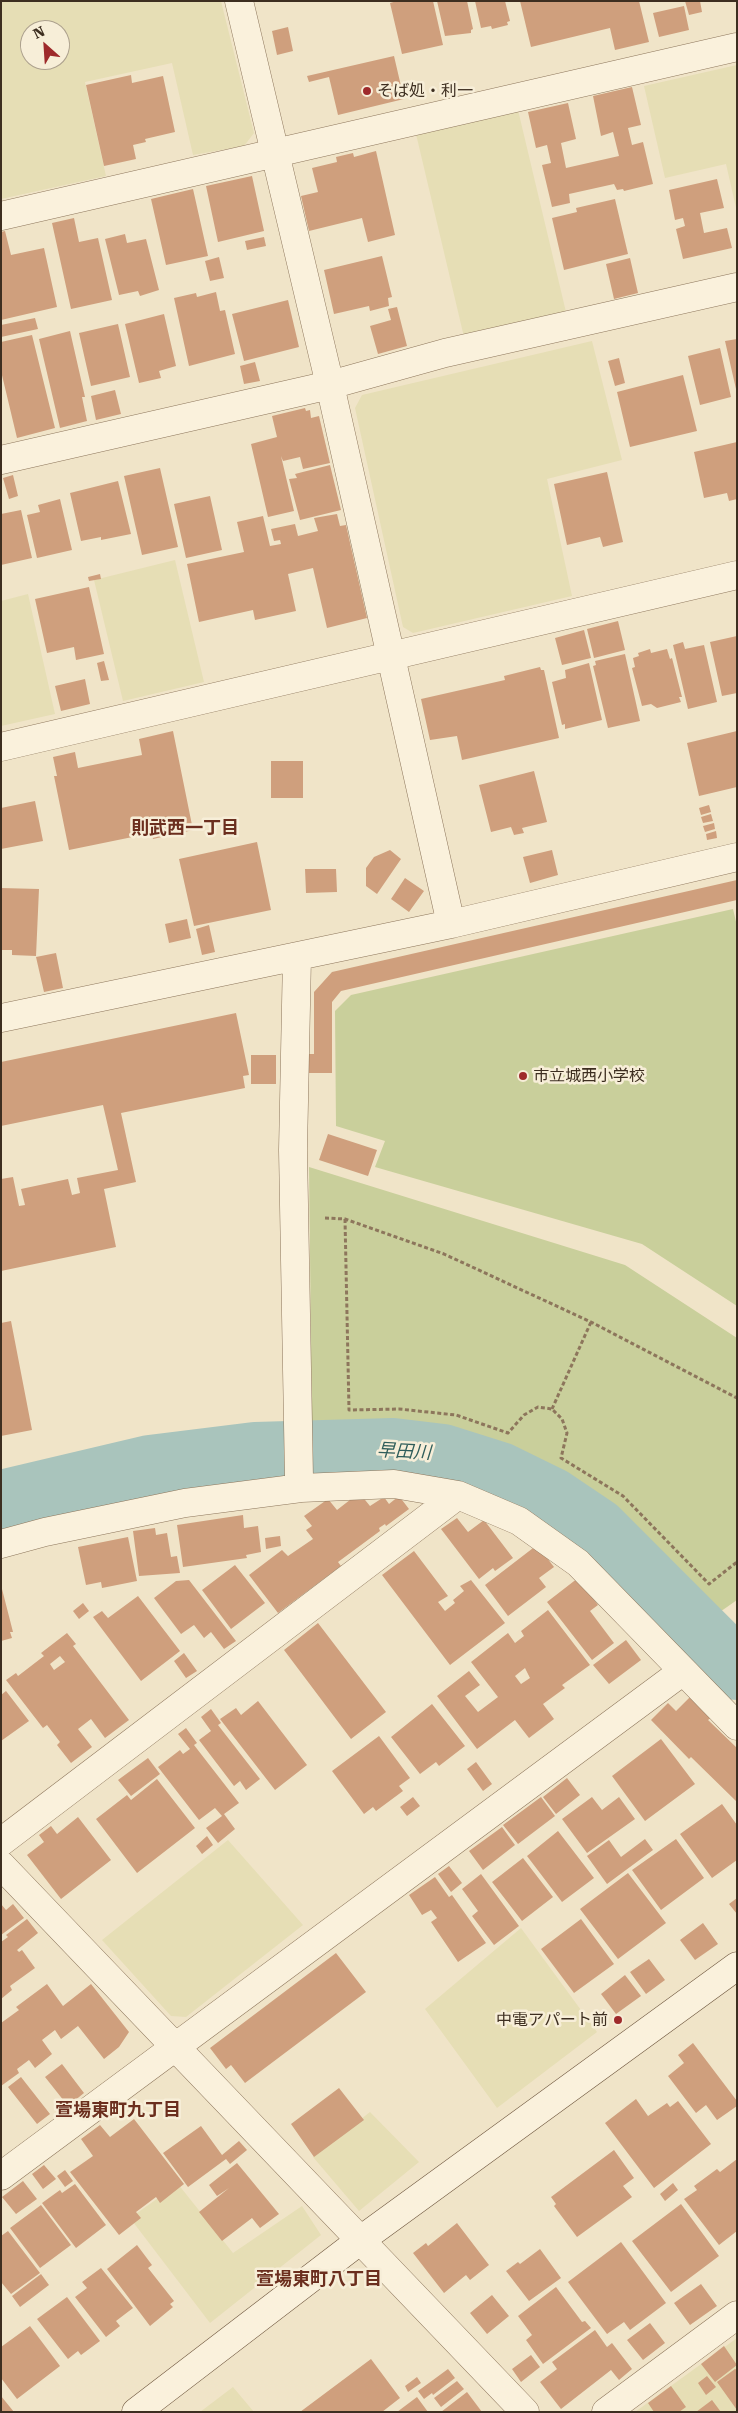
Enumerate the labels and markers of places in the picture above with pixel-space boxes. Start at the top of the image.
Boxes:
place label: そば処・利一 [377,81,473,101]
marker: そば処・利一 [361,85,373,97]
place label: 市立城西小学校 [533,1066,645,1086]
marker: 市立城西小学校 [517,1070,529,1082]
place label: 中電アパート前 [496,2010,608,2030]
marker: 中電アパート前 [612,2014,624,2026]

